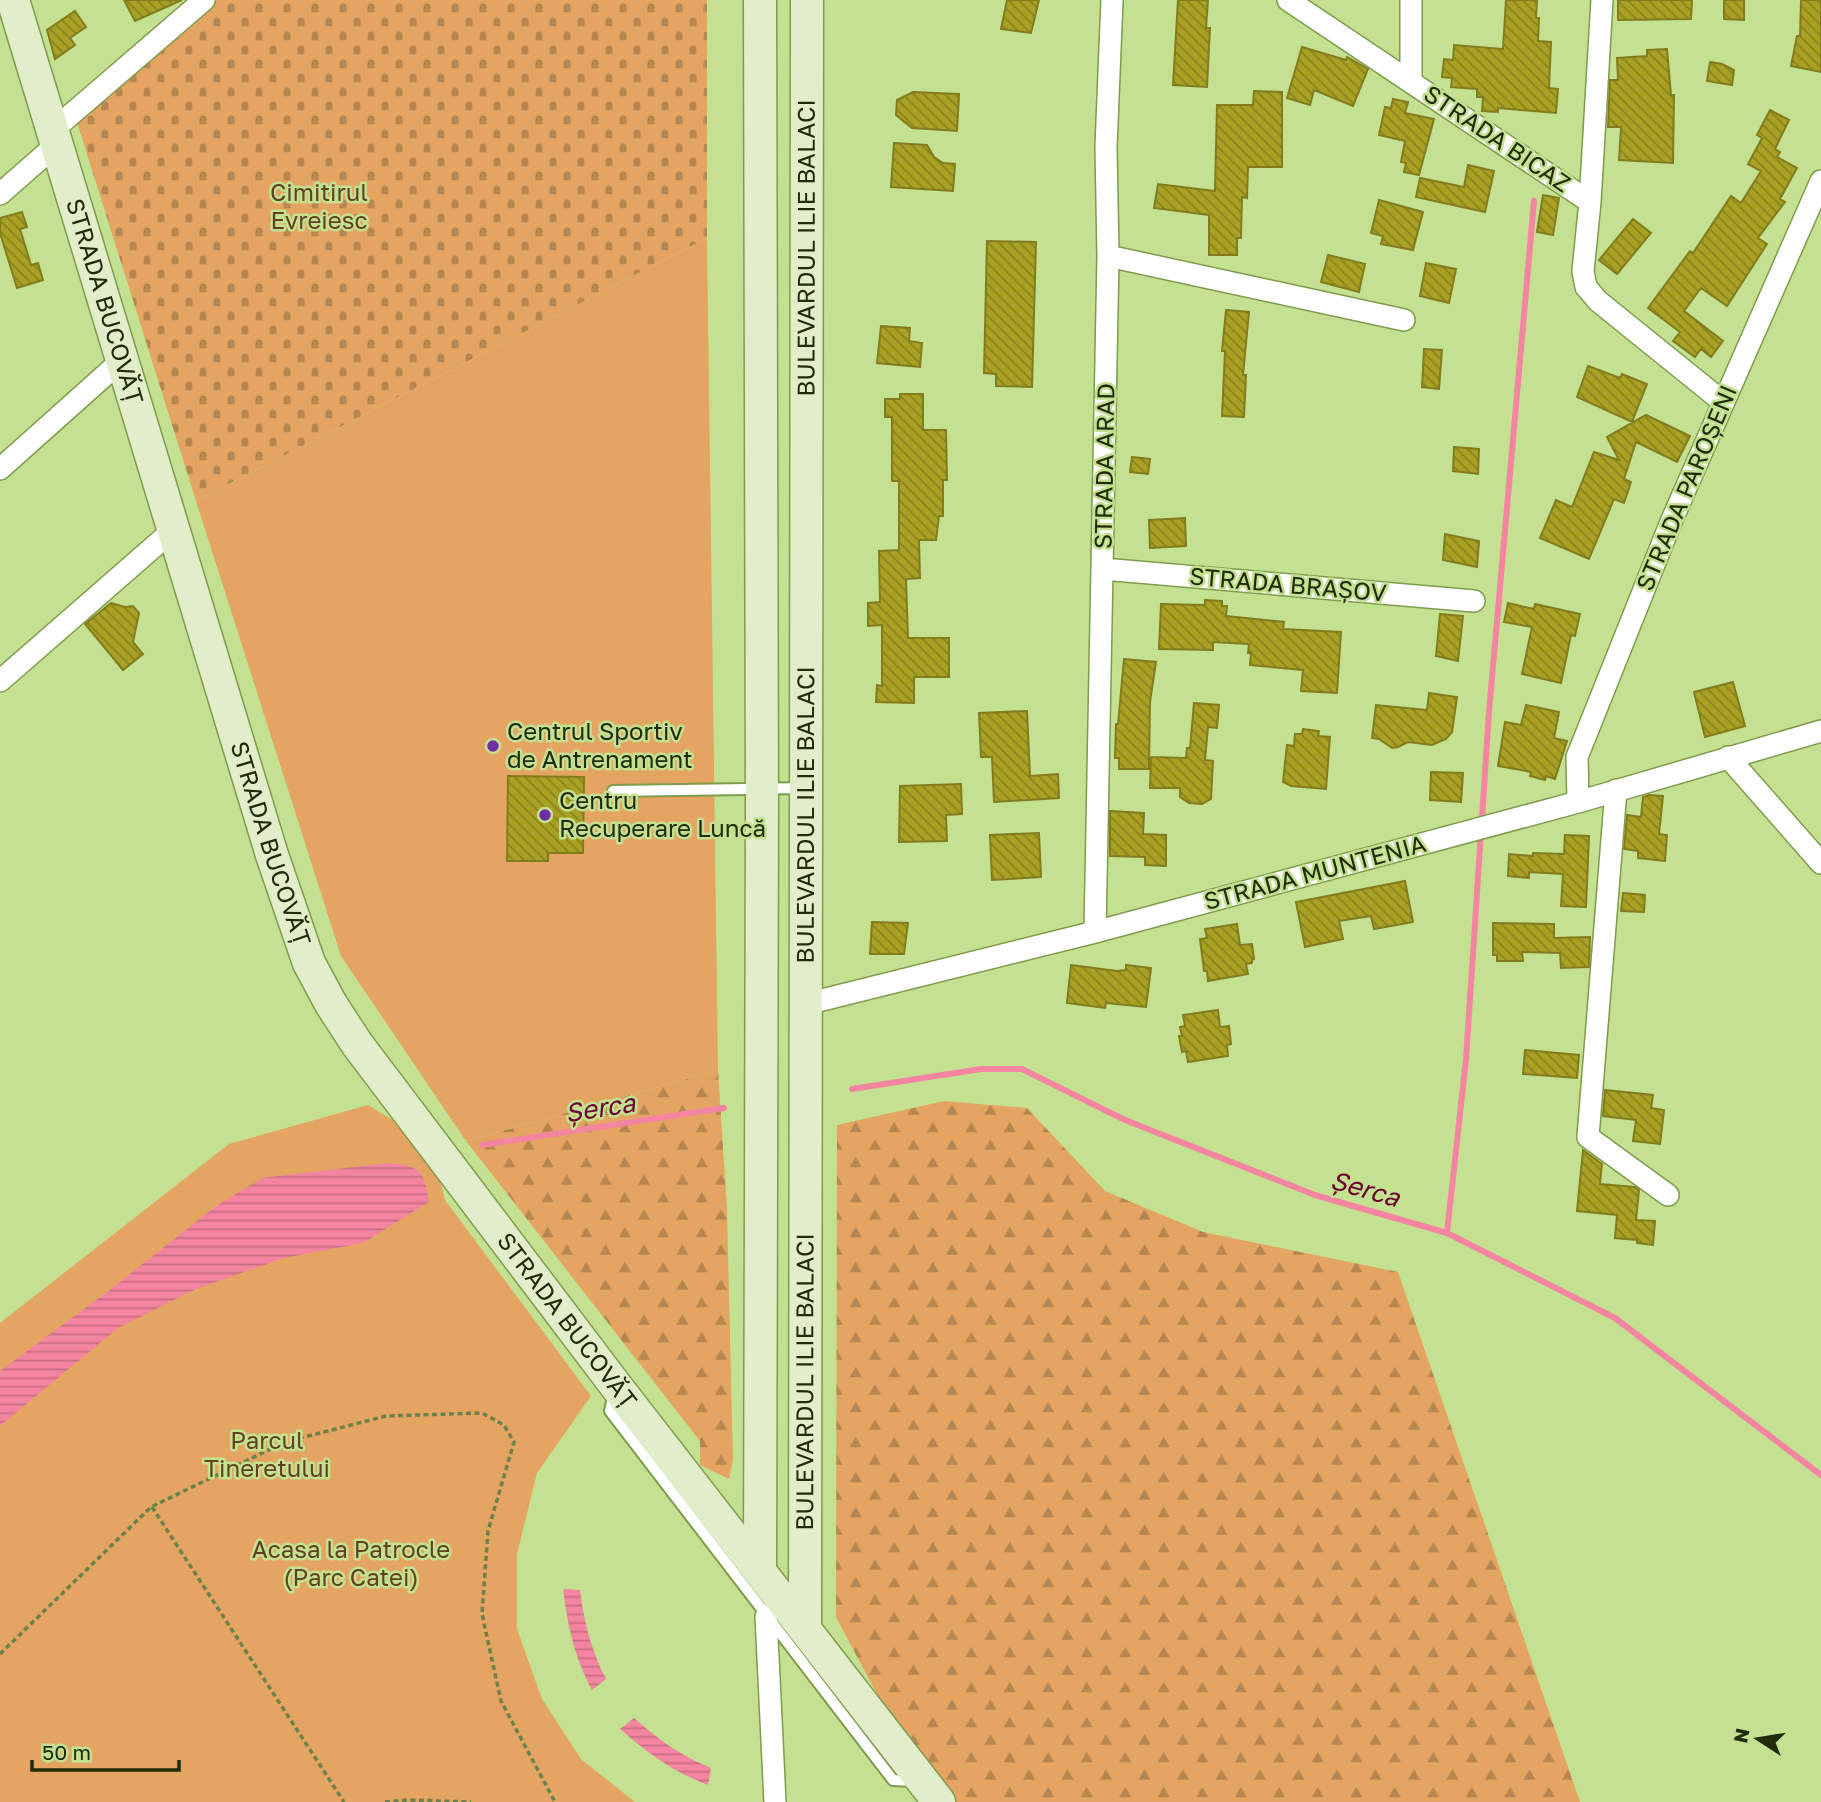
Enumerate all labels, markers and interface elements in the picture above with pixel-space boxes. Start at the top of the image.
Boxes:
street label: STRADA BICAZ [1419,78,1577,198]
street label: BULEVARDUL ILIE BALACI [791,99,820,397]
park label: Cimitirul Evreiesc [270,177,368,234]
street label: STRADA BUCOVĂȚ [61,195,151,408]
street label: STRADA PAROȘENI [1629,380,1743,595]
street label: STRADA ARAD [1088,383,1119,549]
street label: STRADA BRAȘOV [1188,560,1388,608]
street label: BULEVARDUL ILIE BALACI [790,666,819,964]
place label: Centrul Sportiv de Antrenament [507,716,693,773]
street label: STRADA BUCOVĂȚ [225,738,318,950]
marker: Centrul Sportiv de Antrenament [485,738,501,754]
place label: Centru Recuperare Luncă [559,785,766,842]
marker: Centru Recuperare Luncă [537,807,553,823]
street label: STRADA MUNTENIA [1200,828,1429,915]
water label: Șerca [563,1086,638,1128]
water label: Șerca [1327,1164,1405,1213]
street label: STRADA BUCOVĂȚ [492,1226,644,1414]
street label: BULEVARDUL ILIE BALACI [789,1233,818,1531]
park label: Parcul Tineretului [204,1425,330,1482]
park label: Acasa la Patrocle (Parc Catei) [252,1534,450,1591]
north arrow [1723,1704,1793,1774]
text: N [1728,1726,1754,1745]
scale bar [32,1728,178,1772]
text: 50 m [42,1739,91,1765]

